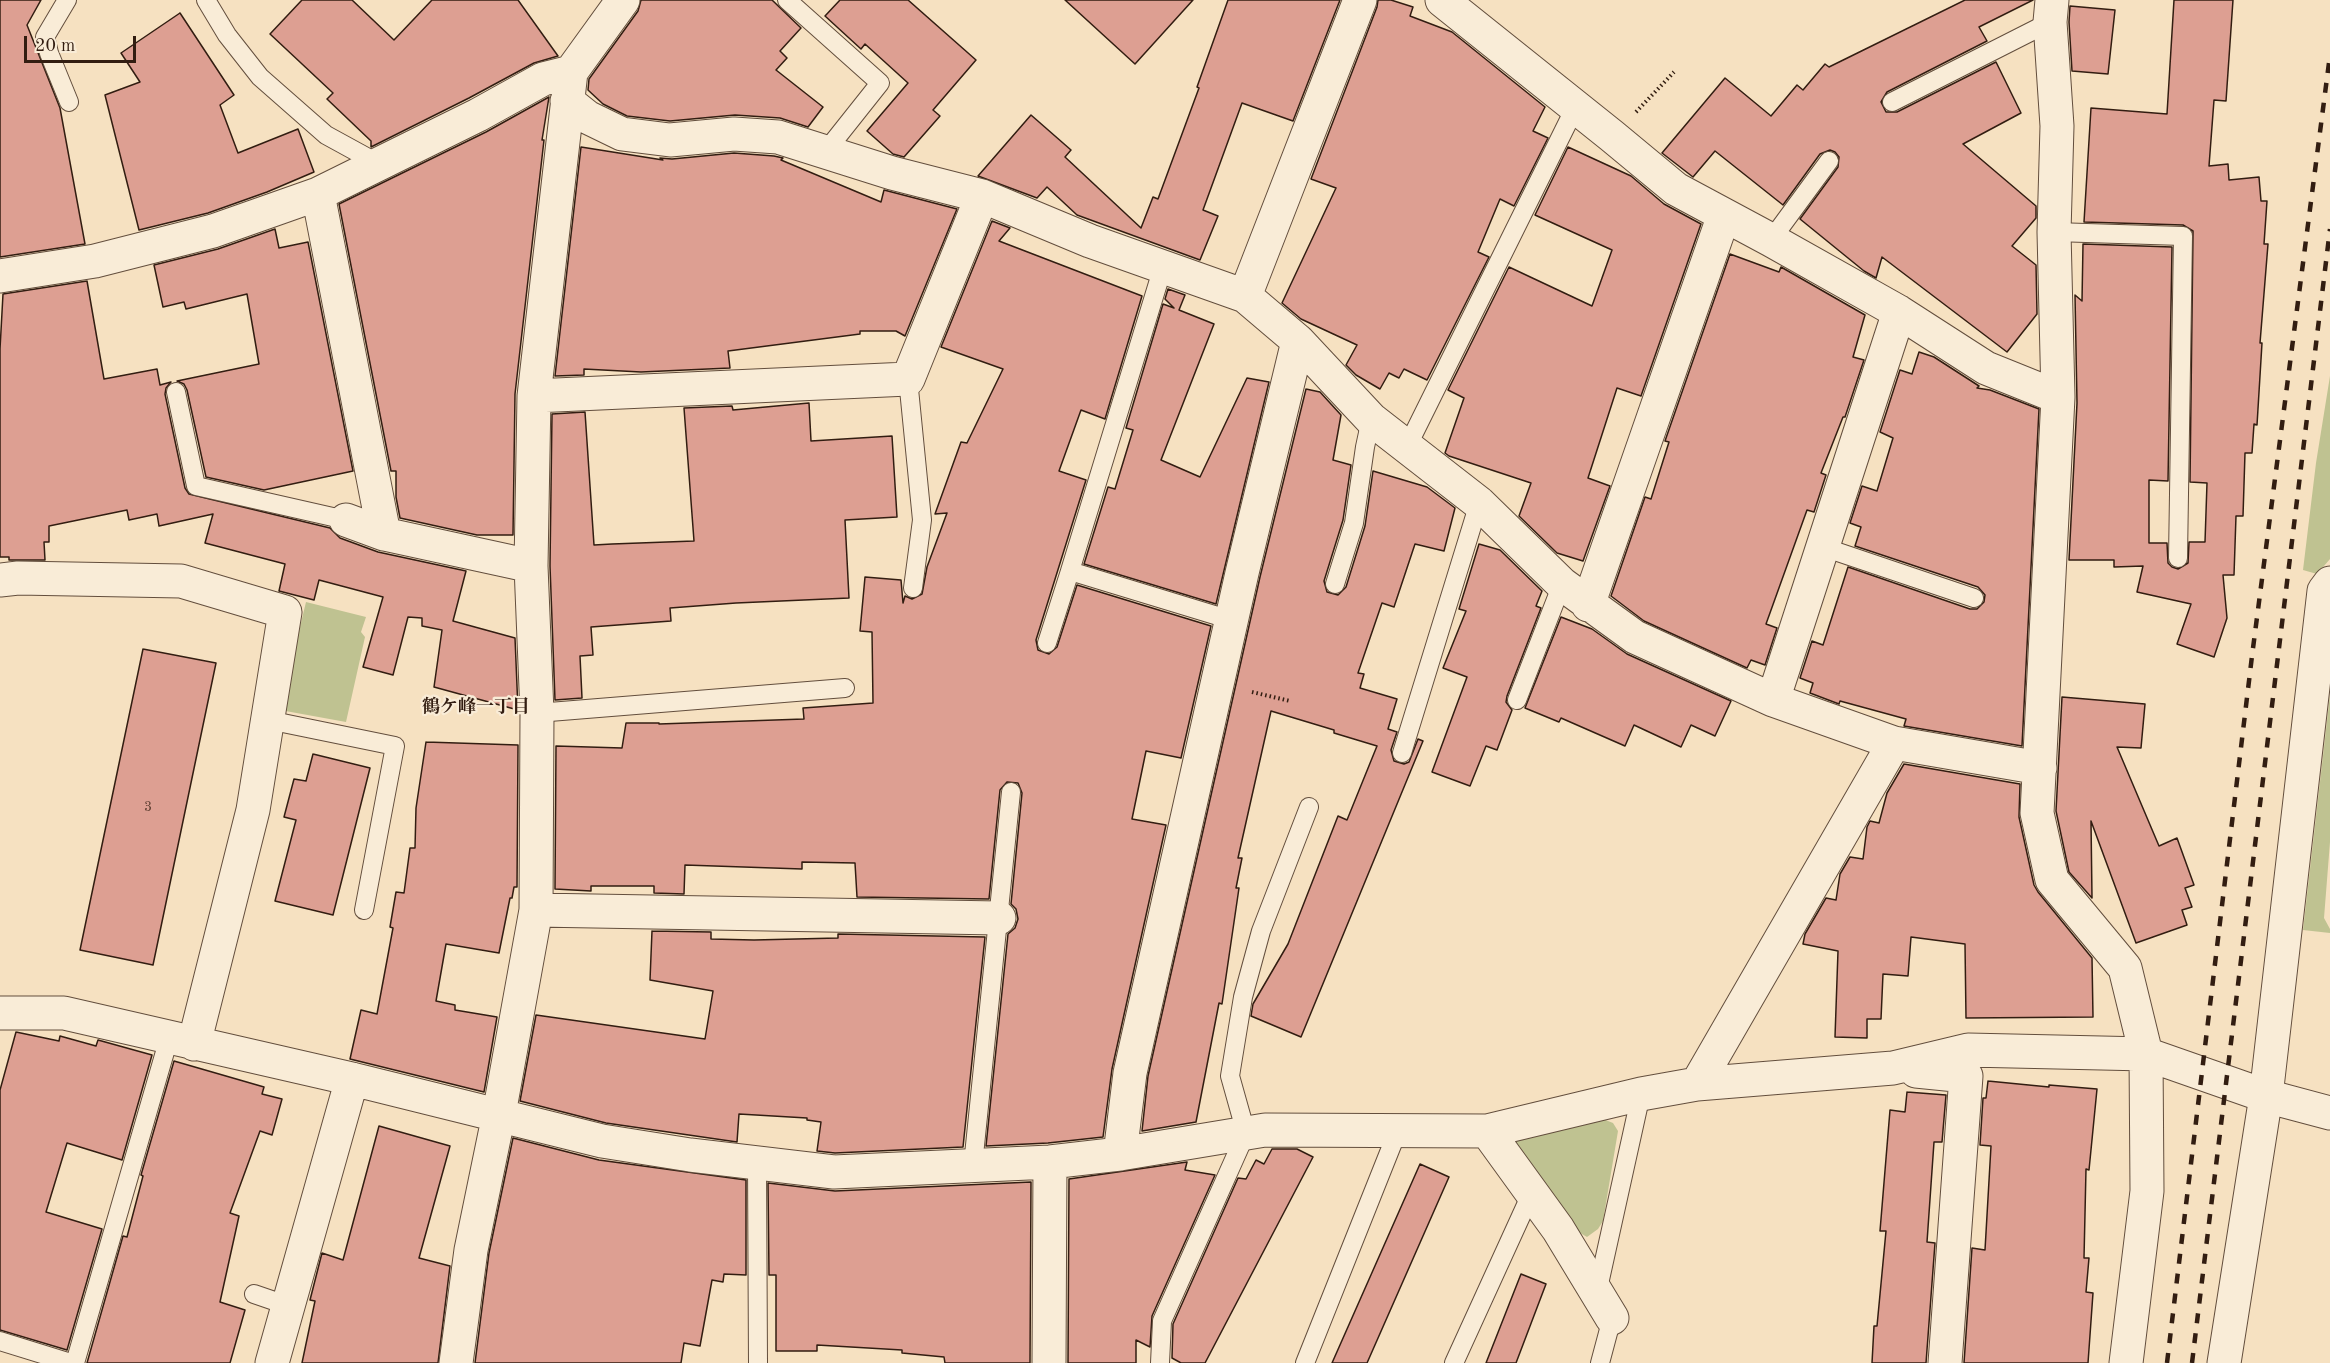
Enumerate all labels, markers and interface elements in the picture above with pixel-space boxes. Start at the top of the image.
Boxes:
scale bar [27,24,140,62]
text: 20 m [35,37,75,55]
district label: 鶴ケ峰一丁目 [422,696,530,718]
house number: 3 [144,799,152,815]

